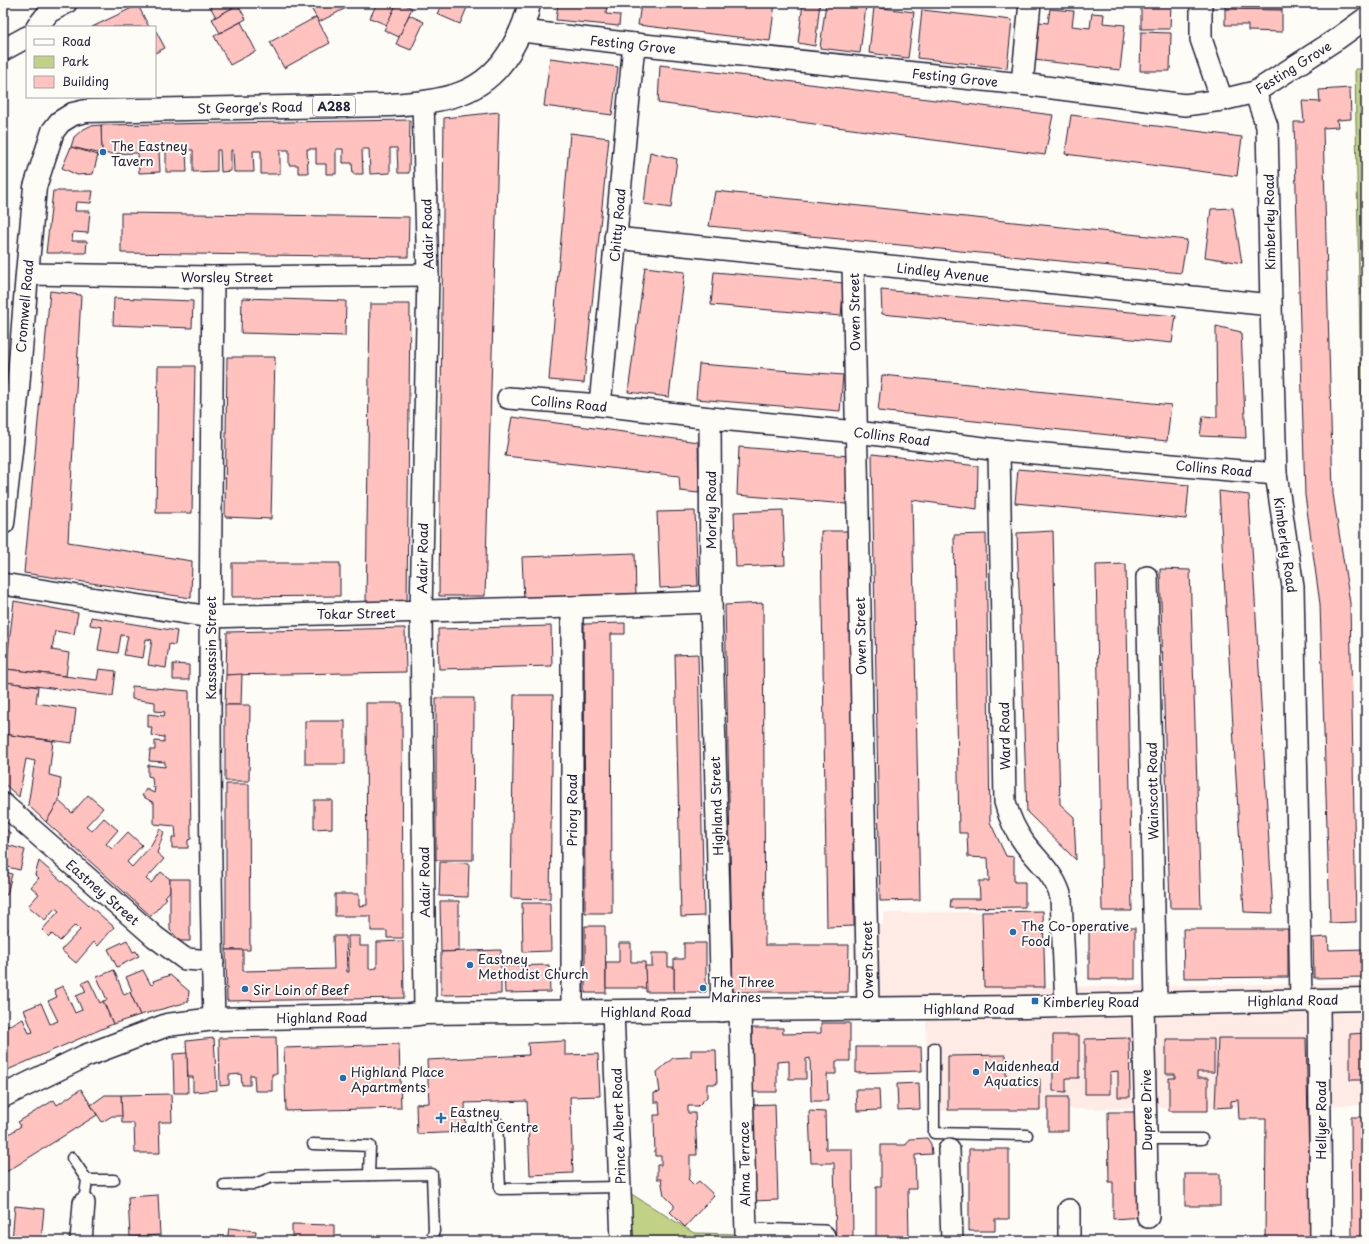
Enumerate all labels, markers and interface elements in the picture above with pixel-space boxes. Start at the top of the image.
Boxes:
legend [26,26,156,98]
street label: Festing Grove [589,30,677,58]
text: Road [62,32,91,50]
street label: Festing Grove [1251,36,1335,98]
text: Park [62,52,89,70]
street label: Festing Grove [911,63,999,91]
text: Building [62,72,109,90]
road number: A288 [313,96,355,116]
street label: St George's Road [197,97,303,117]
place label: The Eastney Tavern [111,136,188,170]
marker: The Eastney Tavern [98,147,108,157]
street label: Kimberley Road [1259,174,1279,270]
street label: Chitty Road [604,187,630,263]
street label: Adair Road [416,198,438,270]
street label: Lindley Avenue [896,258,990,286]
street label: Cromwell Road [10,259,38,353]
street label: Worsley Street [181,267,273,286]
street label: Owen Street [844,273,864,351]
street label: Collins Road [530,390,608,416]
street label: Collins Road [853,422,931,450]
street label: Collins Road [1175,455,1253,481]
street label: Morley Road [701,471,720,549]
street label: Kimberley Road [1270,496,1302,594]
street label: Adair Road [412,522,432,594]
street label: Kassassin Street [201,596,220,700]
street label: Owen Street [850,597,870,675]
street label: Tokar Street [316,603,396,623]
street label: Ward Road [994,702,1014,770]
street label: Wainscott Road [1142,742,1162,840]
street label: Highland Street [705,756,727,856]
street label: Priory Road [562,774,581,846]
street label: Adair Road [414,846,434,918]
street label: Eastney Street [62,855,144,929]
place label: The Co-operative Food [1021,916,1129,950]
street label: Owen Street [857,921,877,999]
marker: The Co-operative Food [1008,927,1018,937]
place label: Eastney Methodist Church [478,949,589,983]
marker: Eastney Methodist Church [465,960,475,970]
place label: The Three Marines [711,972,775,1006]
place label: Sir Loin of Beef [253,980,350,999]
marker: The Three Marines [698,983,708,993]
marker: Sir Loin of Beef [240,984,250,994]
street label: Highland Road [1247,990,1339,1010]
place label: Kimberley Road [1043,992,1139,1011]
marker: Kimberley Road [1030,996,1040,1006]
street label: Highland Road [923,999,1015,1018]
street label: Highland Road [600,1002,692,1021]
street label: Highland Road [276,1007,368,1027]
place label: Maidenhead Aquatics [984,1056,1059,1090]
place label: Highland Place Apartments [351,1062,444,1096]
marker: Maidenhead Aquatics [971,1067,981,1077]
street label: Prince Albert Road [606,1068,630,1184]
street label: Dupree Drive [1136,1069,1156,1151]
marker: Highland Place Apartments [338,1073,348,1083]
street label: Hellyer Road [1311,1080,1330,1160]
place label: Eastney Health Centre [450,1102,539,1136]
marker: Eastney Health Centre [435,1112,447,1124]
street label: Alma Terrace [734,1121,754,1207]

